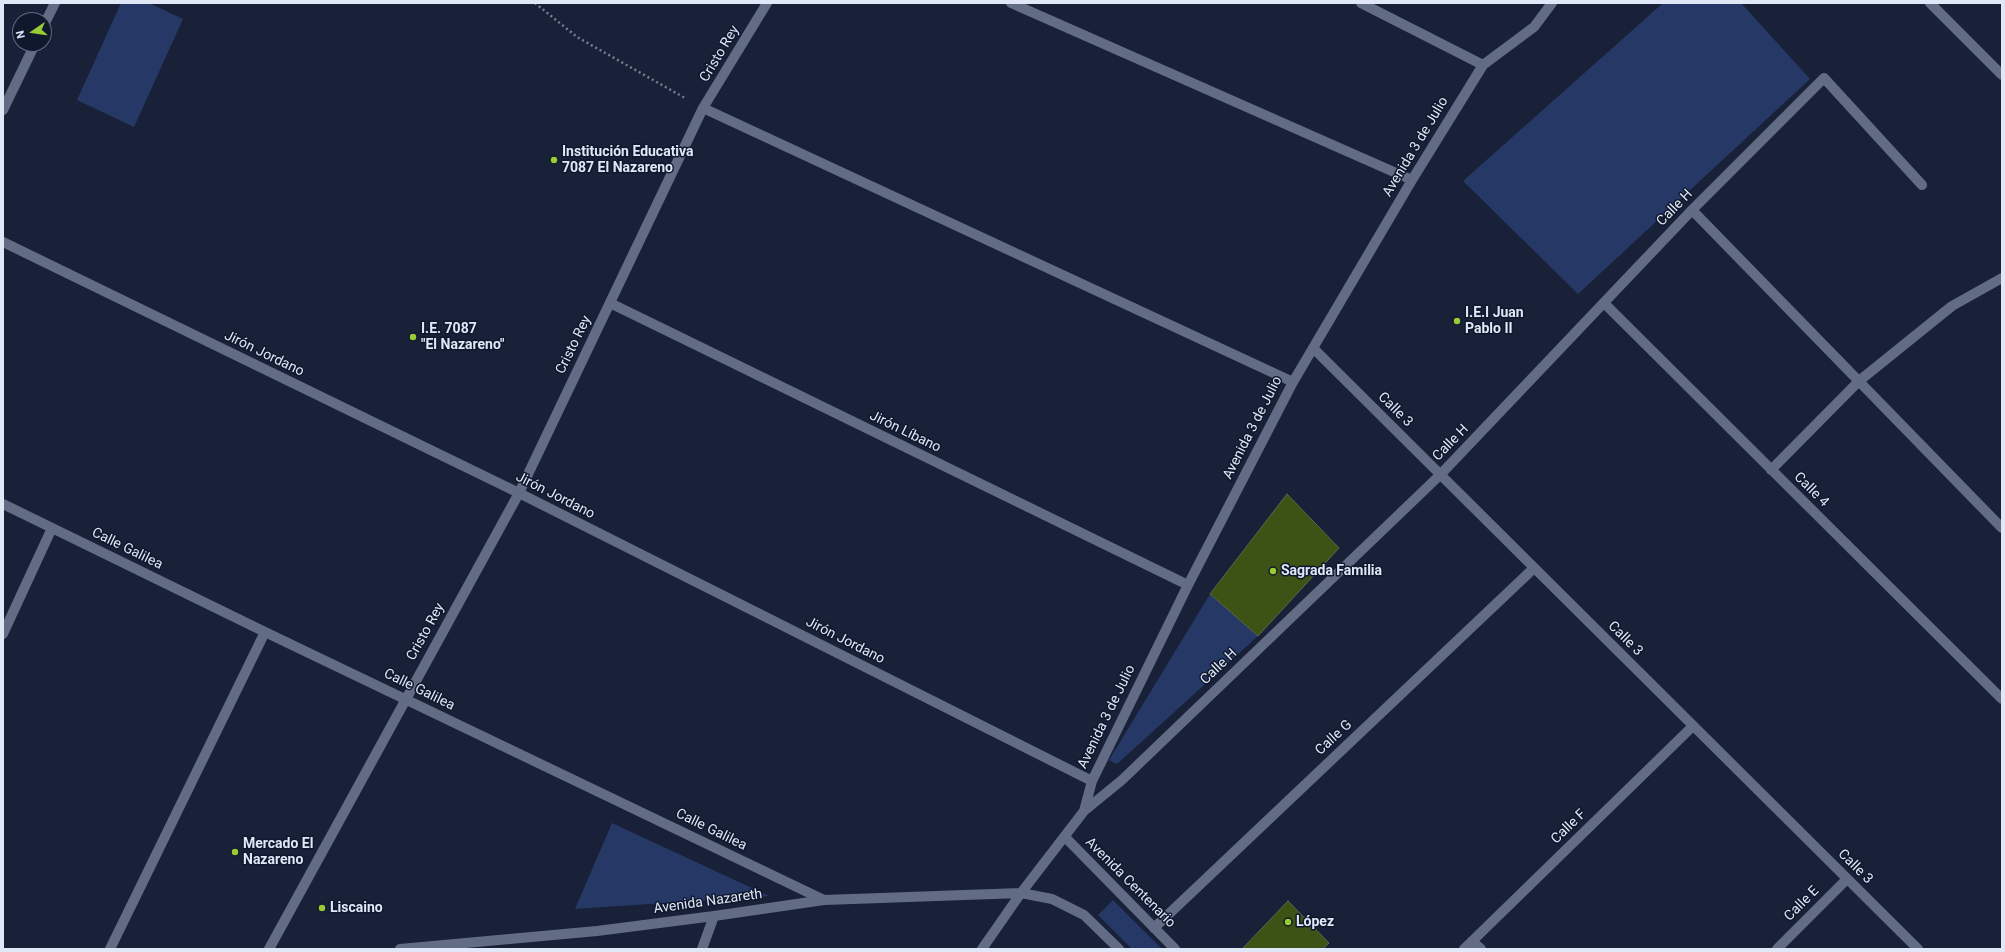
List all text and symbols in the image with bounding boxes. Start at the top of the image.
north arrow [12,12,52,52]
street label: Cristo Rey [697,23,743,85]
text: N [14,29,28,40]
street label: Avenida 3 de Julio [1380,94,1452,200]
place label: Institución Educativa 7087 El Nazareno [562,144,694,176]
marker: Institución Educativa 7087 El Nazareno [549,155,559,165]
street label: Calle H [1654,186,1696,230]
place label: I.E.I Juan Pablo II [1465,305,1524,338]
street label: Cristo Rey [553,313,595,377]
marker: I.E.I Juan Pablo II [1452,316,1462,326]
place label: I.E. 7087 "El Nazareno" [421,321,505,354]
street label: Jirón Jordano [221,327,307,381]
marker: I.E. 7087 "El Nazareno" [408,332,418,342]
street label: Avenida 3 de Julio [1220,374,1286,482]
street label: Calle 3 [1374,389,1416,431]
street label: Jirón Líbano [867,408,943,456]
street label: Calle H [1430,421,1472,465]
street label: Jirón Jordano [513,469,597,523]
street label: Calle 4 [1790,469,1832,511]
street label: Calle Galilea [89,525,165,573]
place label: Sagrada Familia [1281,563,1382,579]
marker: Sagrada Familia [1268,566,1278,576]
street label: Cristo Rey [403,600,449,664]
street label: Jirón Jordano [803,614,887,668]
street label: Calle 3 [1604,618,1646,660]
street label: Calle H [1197,646,1241,688]
street label: Avenida 3 de Julio [1075,662,1139,772]
street label: Calle Galilea [381,666,457,714]
street label: Calle G [1312,717,1356,759]
street label: Calle Galilea [673,806,749,854]
street label: Calle F [1548,806,1590,848]
street label: Avenida Centenario [1081,834,1179,932]
place label: Mercado El Nazareno [243,836,313,868]
street label: Calle 3 [1834,846,1876,888]
marker: Mercado El Nazareno [230,847,240,857]
street label: Calle E [1781,883,1823,925]
street label: Avenida Nazareth [653,886,763,918]
place label: Liscaino [330,900,383,916]
marker: Liscaino [317,903,327,913]
place label: López [1296,914,1334,930]
marker: López [1283,917,1293,927]

